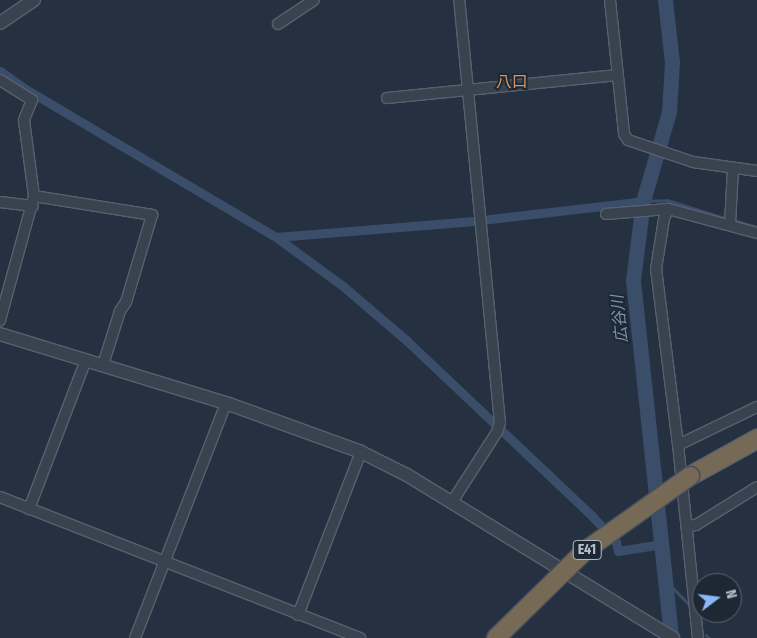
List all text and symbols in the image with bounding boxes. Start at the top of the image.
district label: 八口 [496,72,528,92]
water label: 広谷川 [608,294,632,344]
road number: E41 [572,538,602,562]
north arrow [692,573,742,623]
text: N [722,588,740,600]

